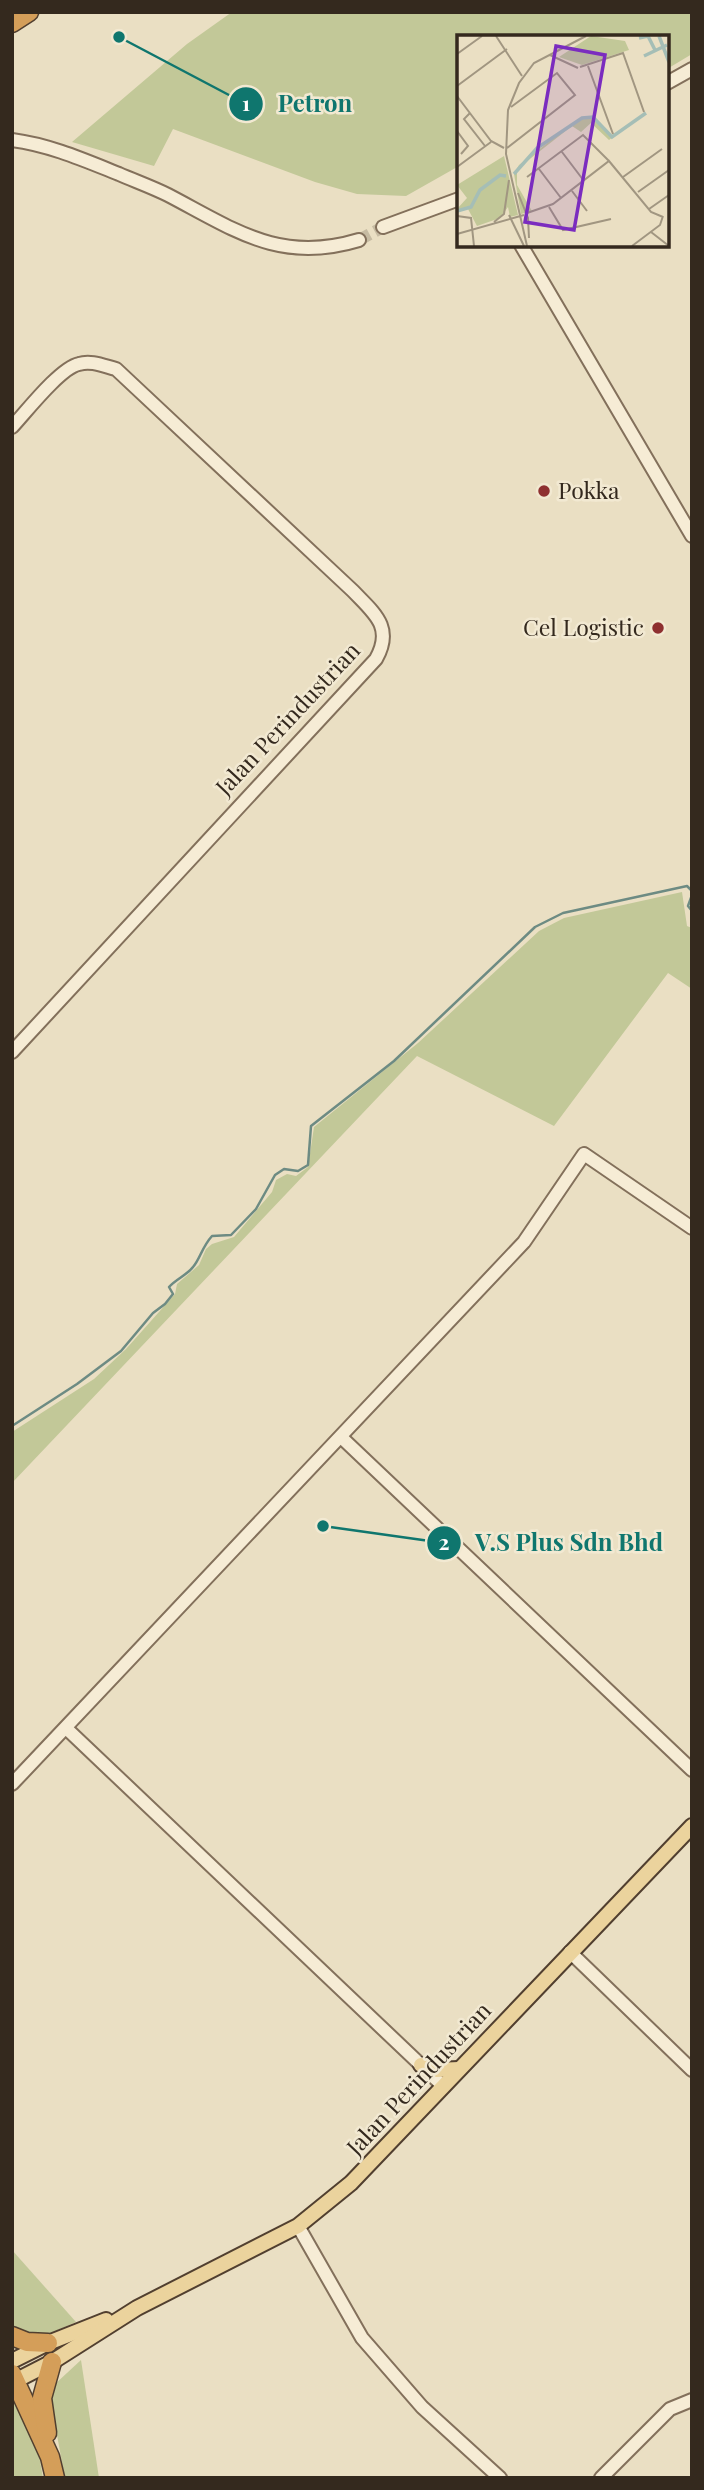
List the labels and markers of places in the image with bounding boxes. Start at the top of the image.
callout: Petron [229,81,366,126]
place label: Pokka [558,474,620,505]
marker: Pokka [536,483,552,499]
place label: Cel Logistic [523,611,644,642]
marker: Cel Logistic [650,620,666,636]
callout: V.S Plus Sdn Bhd [426,1521,677,1566]

